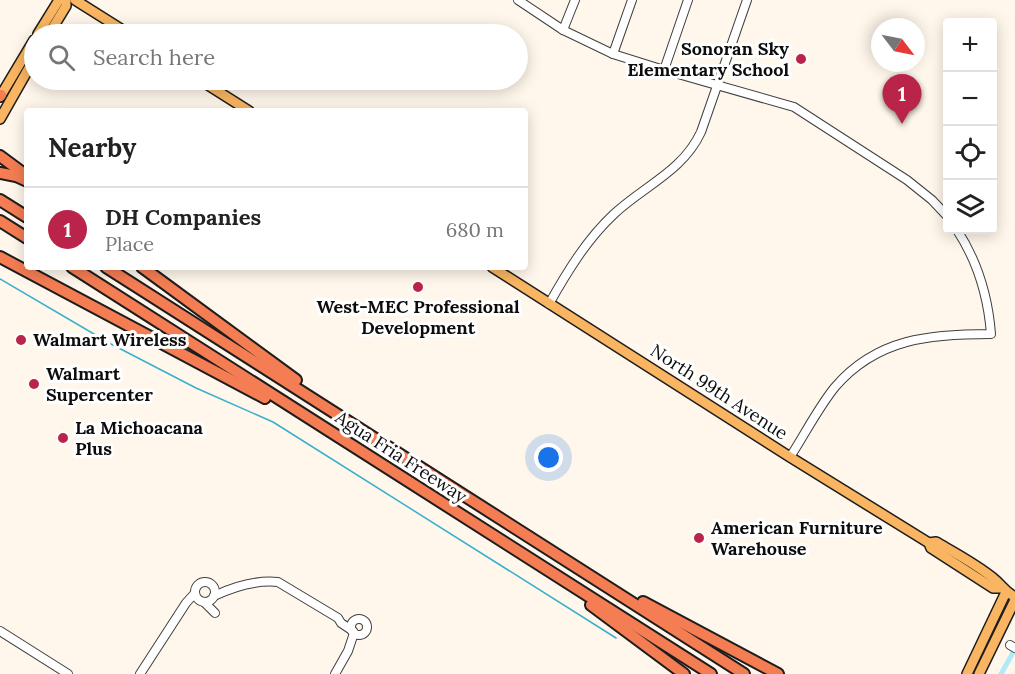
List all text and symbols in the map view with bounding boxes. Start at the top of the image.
north arrow [871,18,925,72]
map controls [943,18,997,234]
button: + [943,18,997,72]
search box [24,24,528,90]
place label: Sonoran Sky Elementary School [627,37,789,81]
icon: search [45,41,78,74]
text: Search here [93,43,215,71]
marker: Sonoran Sky Elementary School [794,52,808,66]
button: − [943,72,997,126]
pin: 1 [882,74,922,124]
button: locate [943,126,997,180]
text: Nearby [48,131,136,164]
button: layers [943,180,997,234]
text: DH Companies [105,203,261,231]
text: 1 [63,217,72,242]
text: 680 m [446,217,504,242]
text: Place [105,231,154,256]
marker: West-MEC Professional Development [411,280,425,294]
place label: West-MEC Professional Development [316,295,520,339]
place label: Walmart Wireless [33,328,187,351]
marker: Walmart Wireless [14,333,28,347]
street label: North 99th Avenue [646,339,792,445]
place label: Walmart Supercenter [46,362,153,406]
marker: Walmart Supercenter [27,377,41,391]
street label: Agua Fria Freeway [330,405,472,508]
place label: La Michoacana Plus [75,416,204,460]
marker: La Michoacana Plus [56,431,70,445]
your location [534,443,563,472]
place label: American Furniture Warehouse [711,516,883,560]
marker: American Furniture Warehouse [692,531,706,545]

